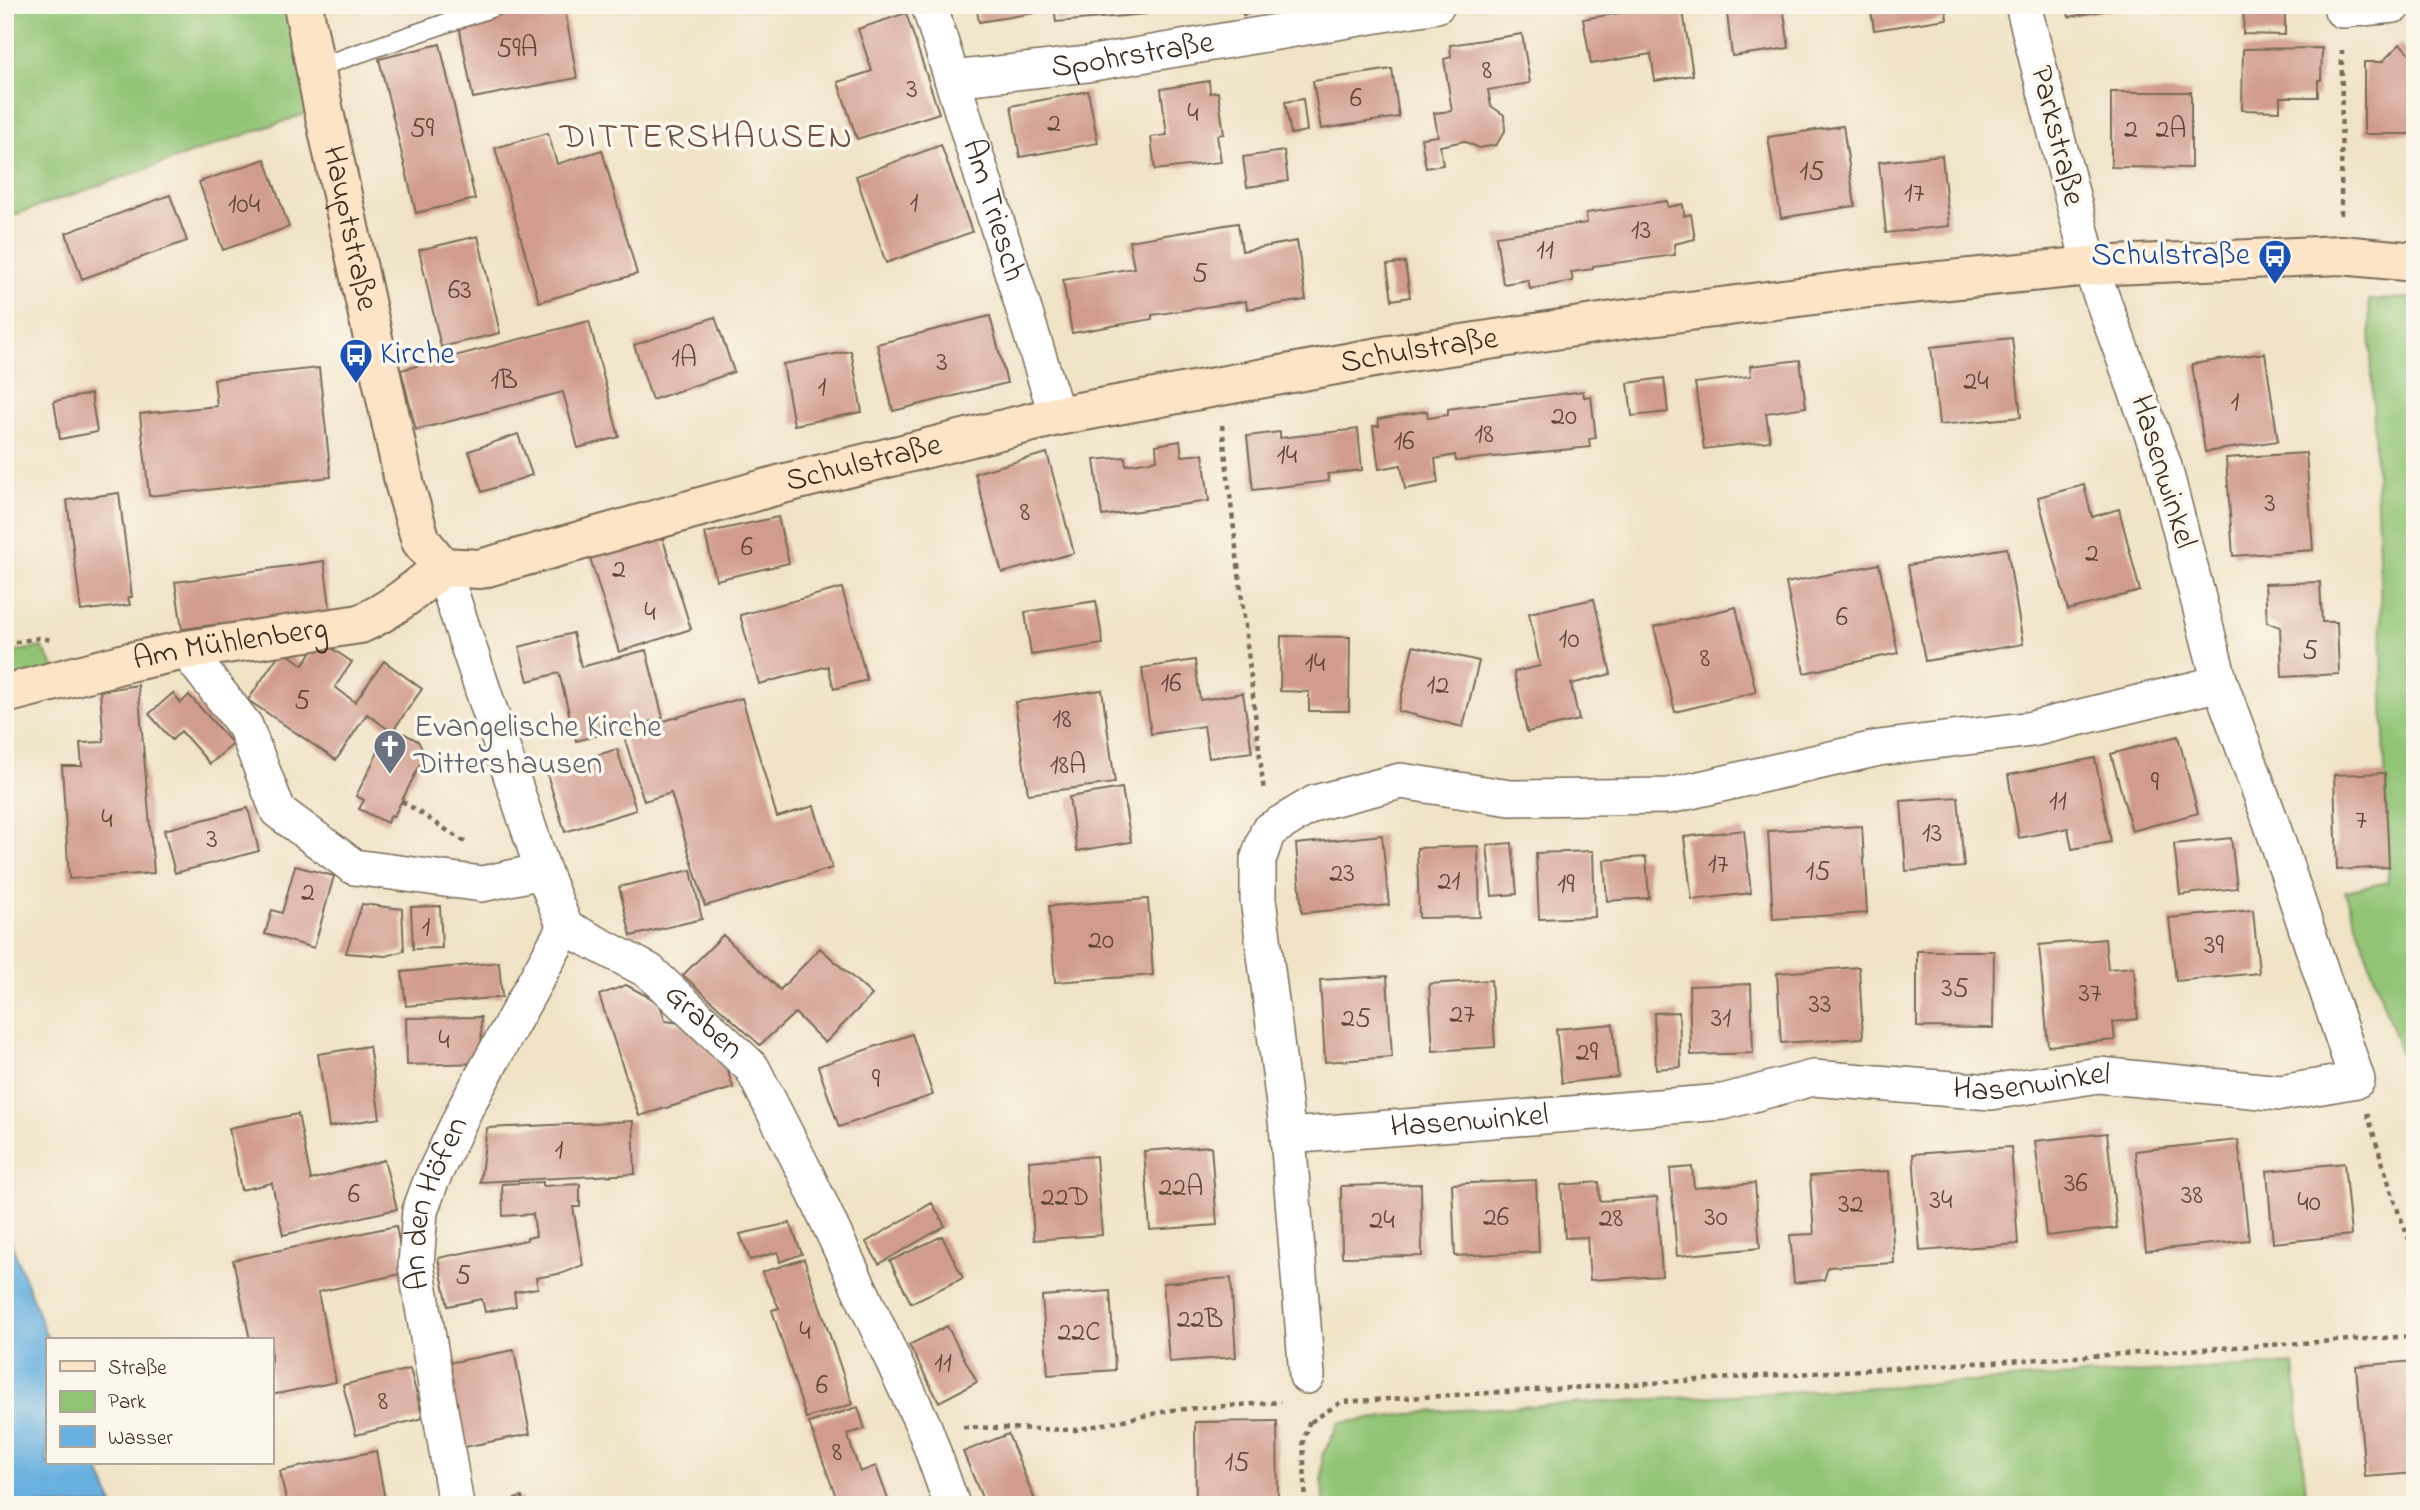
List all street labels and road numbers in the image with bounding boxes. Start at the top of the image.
street label: Spohrstraße [1049,19,1218,91]
street label: Parkstraße [2016,61,2096,212]
street label: Am Triesch [949,133,1037,287]
street label: Hauptstraße [309,141,390,316]
street label: Schulstraße [1337,315,1502,387]
street label: Hasenwinkel [2116,389,2208,555]
street label: Schulstraße [781,422,947,506]
street label: Am Mühlenberg [129,606,331,684]
street label: Graben [653,973,754,1072]
street label: Hasenwinkel [1951,1051,2112,1116]
street label: Hasenwinkel [1389,1092,1550,1151]
street label: An den Höfen [392,1109,482,1294]

